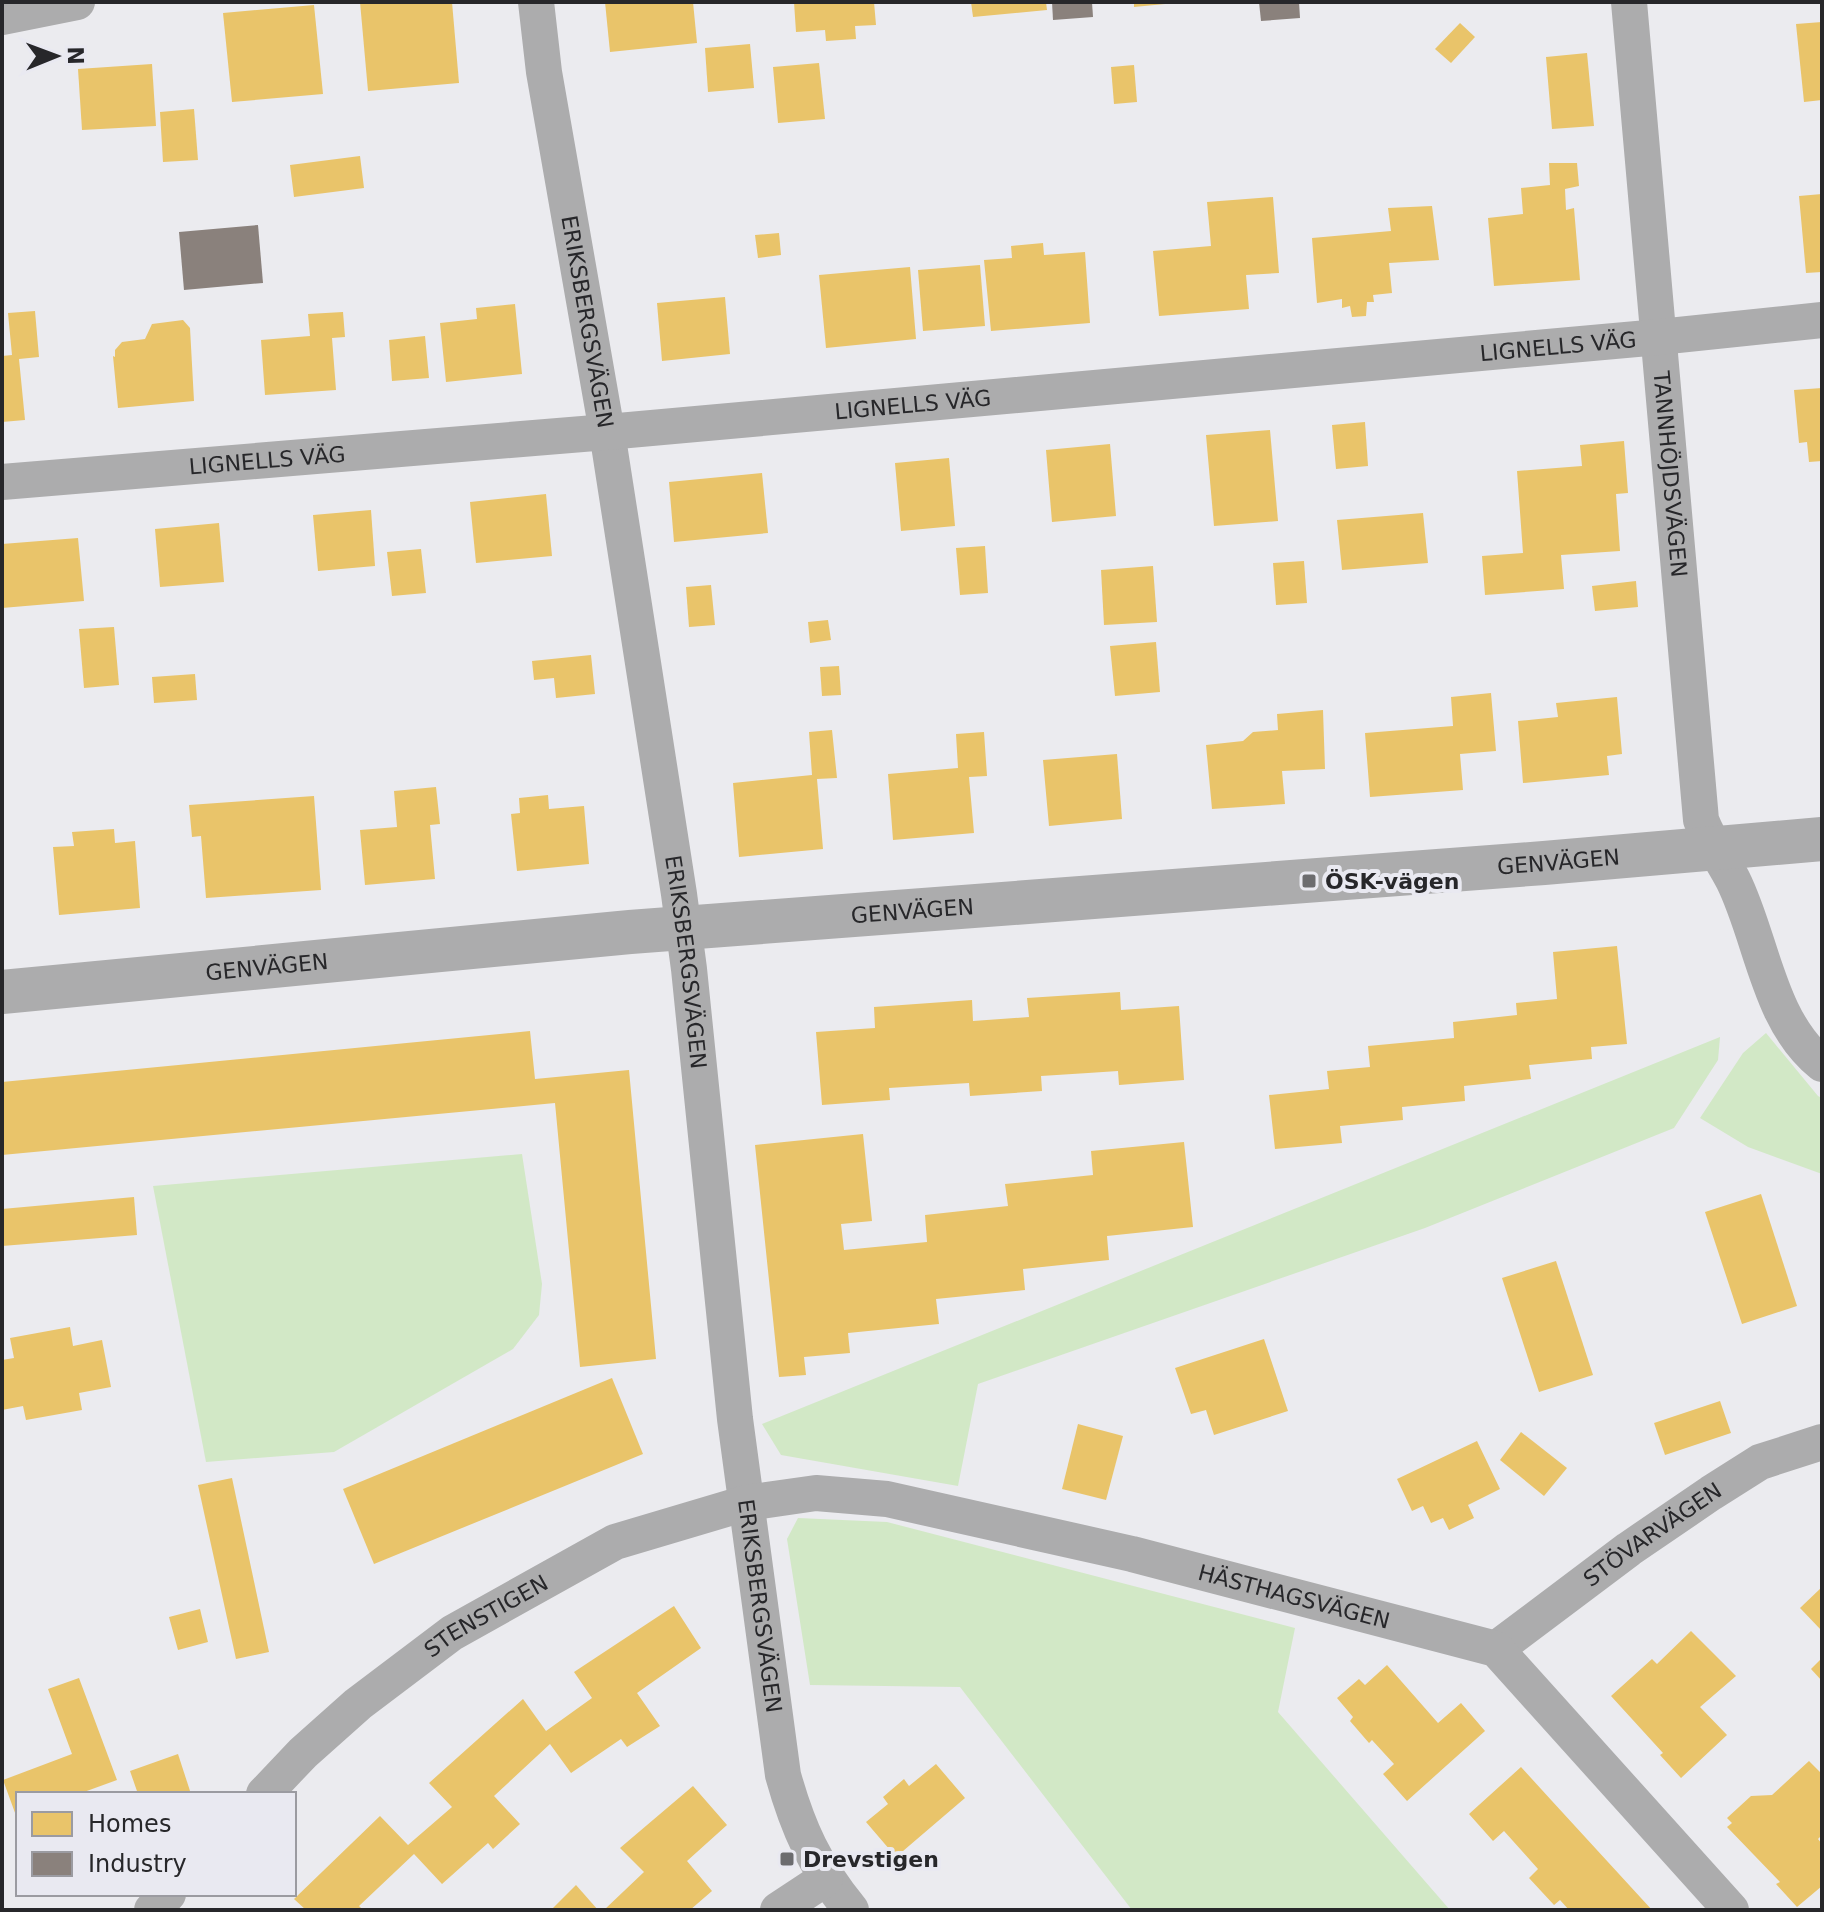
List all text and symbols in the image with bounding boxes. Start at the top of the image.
north arrow [16,16,96,96]
text: N [63,46,88,65]
street label: ERIKSBERGSVÄGEN [557,214,619,430]
street label: LIGNELLS VÄG [1479,327,1637,366]
street label: TANNHÖJDSVÄGEN [1649,369,1692,578]
street label: LIGNELLS VÄG [833,385,992,424]
street label: LIGNELLS VÄG [188,441,346,479]
street label: GENVÄGEN [1496,844,1621,879]
street label: ERIKSBERGSVÄGEN [661,853,712,1070]
place label: ÖSK-vägen [1325,869,1459,894]
marker: ÖSK-vägen [1300,872,1318,890]
street label: GENVÄGEN [850,894,975,928]
street label: GENVÄGEN [204,948,329,985]
street label: STÖVARVÄGEN [1578,1477,1726,1591]
street label: ERIKSBERGSVÄGEN [733,1497,787,1714]
street label: HÄSTHAGSVÄGEN [1196,1559,1393,1633]
street label: STENSTIGEN [419,1570,552,1662]
legend [16,1792,296,1896]
text: Homes [88,1810,171,1838]
place label: Drevstigen [803,1847,939,1872]
text: Industry [88,1850,187,1878]
marker: Drevstigen [778,1850,796,1868]

